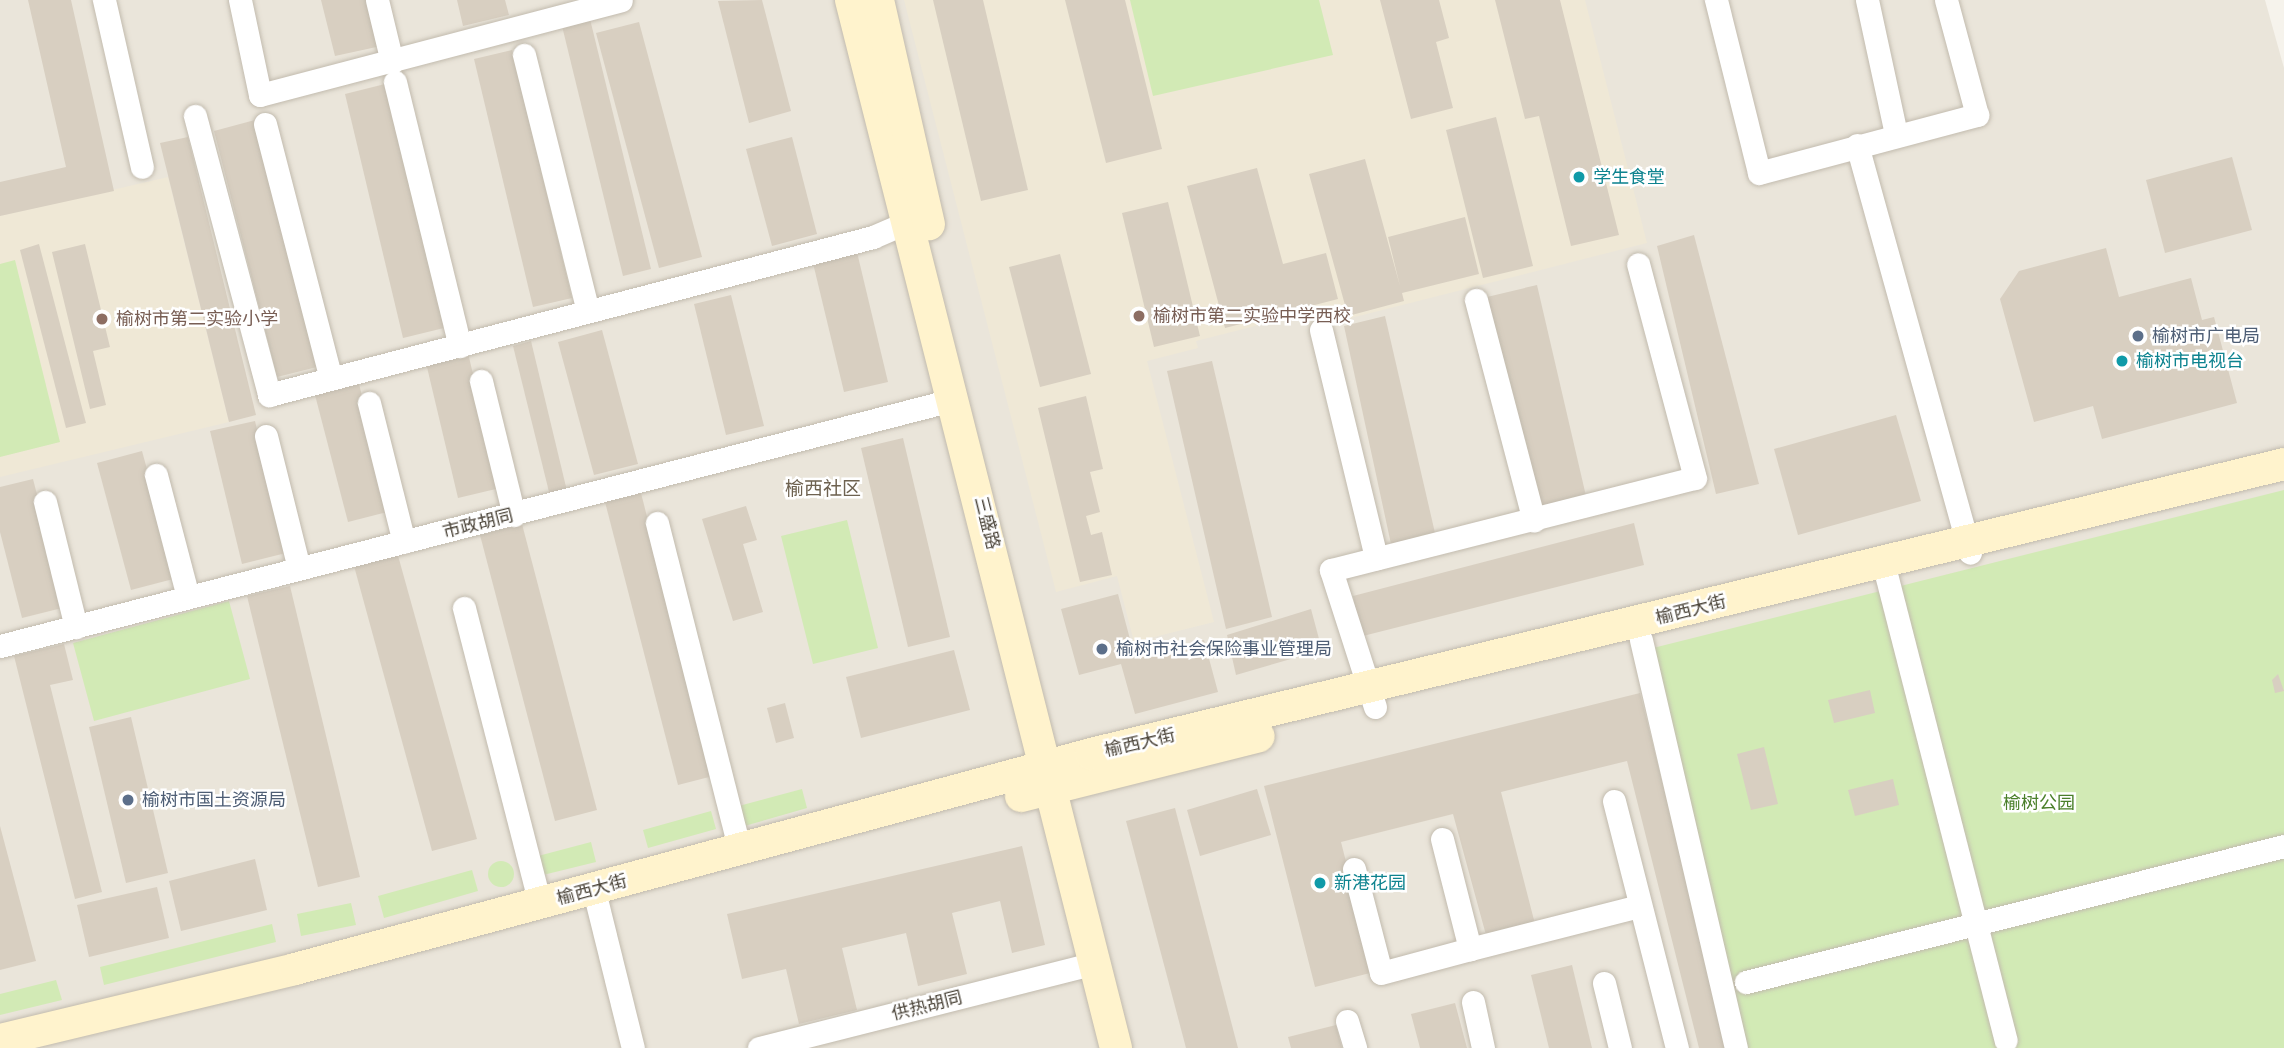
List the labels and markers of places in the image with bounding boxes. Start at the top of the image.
place label: 学生食堂 [1593,166,1665,188]
marker: 学生食堂 [1571,169,1587,185]
place label: 榆树市第二实验中学西校 [1153,305,1351,327]
place label: 榆树市第二实验小学 [116,308,278,330]
marker: 榆树市第二实验中学西校 [1131,308,1147,324]
marker: 榆树市第二实验小学 [94,311,110,327]
place label: 榆树市广电局 [2152,325,2260,347]
marker: 榆树市广电局 [2130,328,2146,344]
place label: 榆树市电视台 [2136,350,2244,372]
marker: 榆树市电视台 [2114,353,2130,369]
place label: 榆树市社会保险事业管理局 [1116,638,1332,660]
marker: 榆树市社会保险事业管理局 [1094,641,1110,657]
place label: 榆树市国土资源局 [142,789,286,811]
marker: 榆树市国土资源局 [120,792,136,808]
place label: 新港花园 [1334,872,1406,894]
marker: 新港花园 [1312,875,1328,891]

